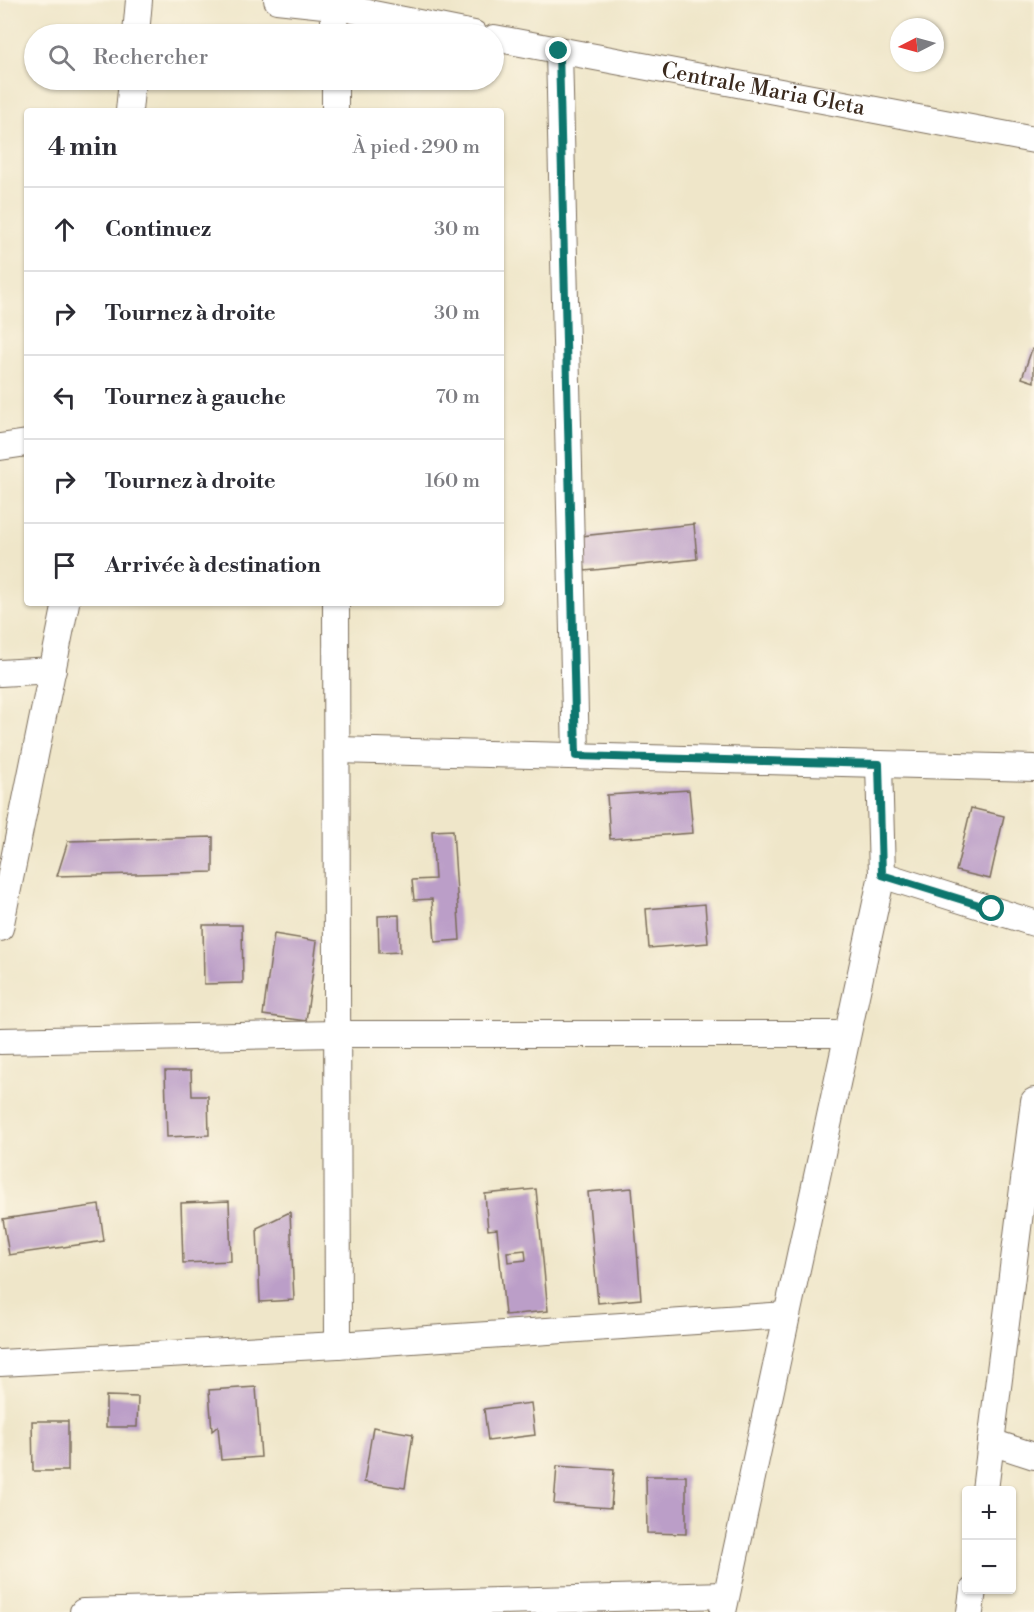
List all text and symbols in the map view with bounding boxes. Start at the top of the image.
north arrow [890,18,944,72]
search box [24,24,504,90]
route end [545,37,571,63]
icon: search [45,41,78,74]
text: Rechercher [93,44,208,71]
street label: Centrale Maria Gleta [659,56,868,121]
text: 4 min [48,131,118,163]
text: À pied · 290 m [353,135,480,160]
icon: ahead [48,213,81,246]
text: Continuez [105,216,211,243]
text: 30 m [434,217,480,242]
icon: right [48,297,81,330]
text: Tournez à droite [105,300,276,327]
text: 30 m [434,301,480,326]
icon: left [48,381,81,414]
text: Tournez à gauche [105,384,286,411]
text: 70 m [436,385,480,410]
icon: right [48,465,81,498]
text: Tournez à droite [105,468,276,495]
text: 160 m [425,469,480,494]
icon: arrive [48,549,81,582]
text: Arrivée à destination [105,552,321,579]
route start [978,895,1004,921]
map controls [962,1486,1016,1594]
button: + [962,1486,1016,1540]
button: − [962,1540,1016,1594]

